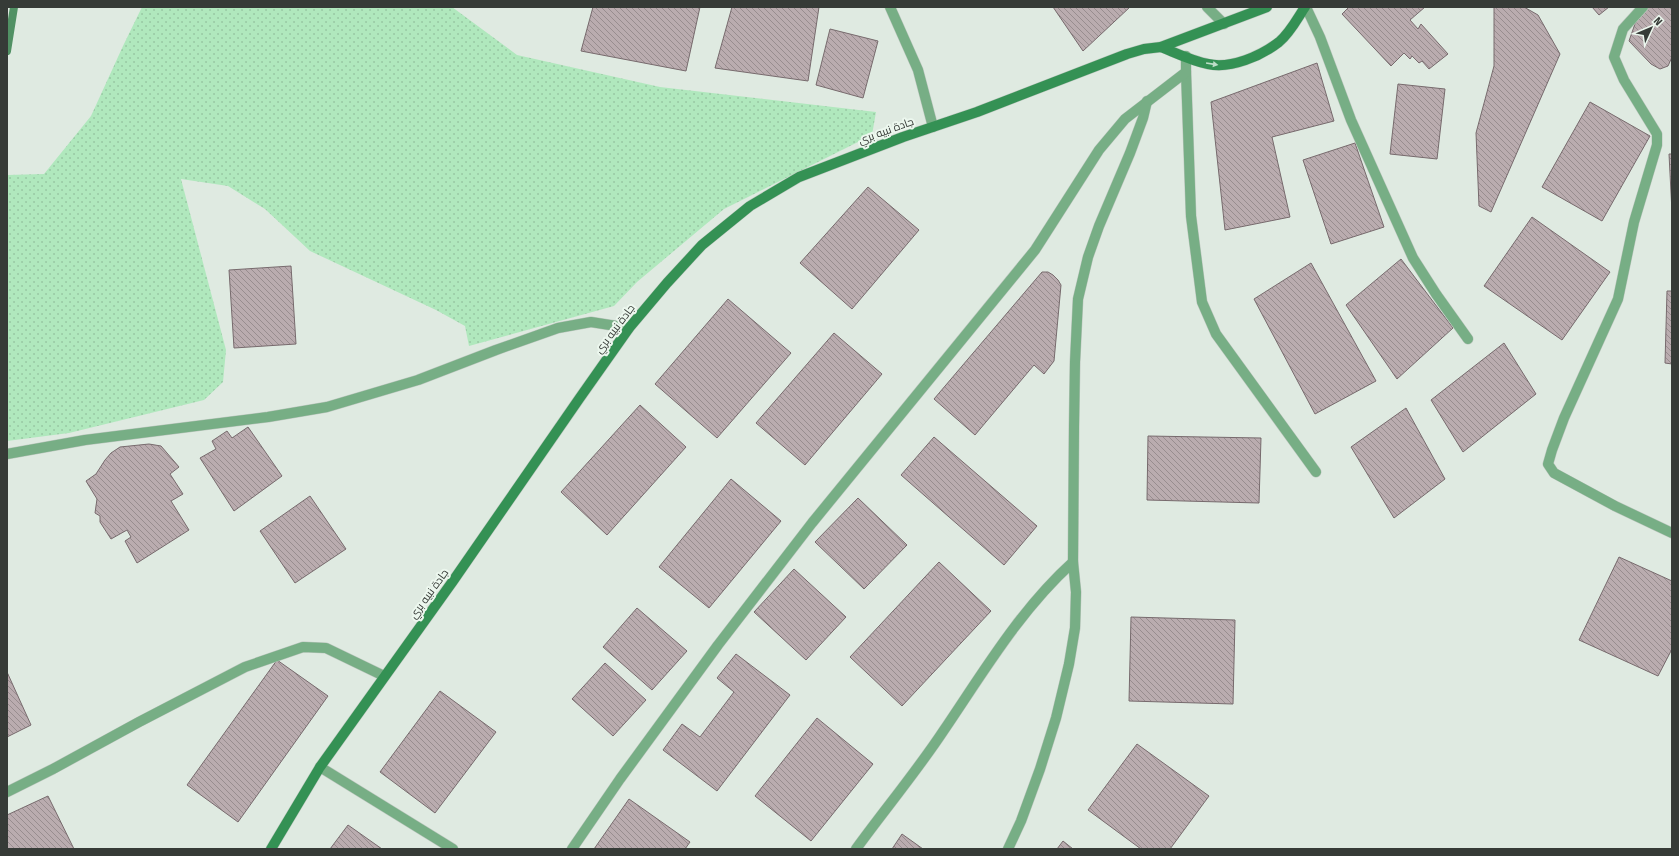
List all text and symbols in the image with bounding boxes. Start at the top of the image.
north arrow [1631,8,1671,48]
text: N [1651,15,1665,28]
one-way arrow [1205,61,1218,67]
street label: جادة نبيه بري [856,115,916,149]
street label: جادة نبيه بري [592,302,639,357]
street label: جادة نبيه بري [407,567,453,623]

